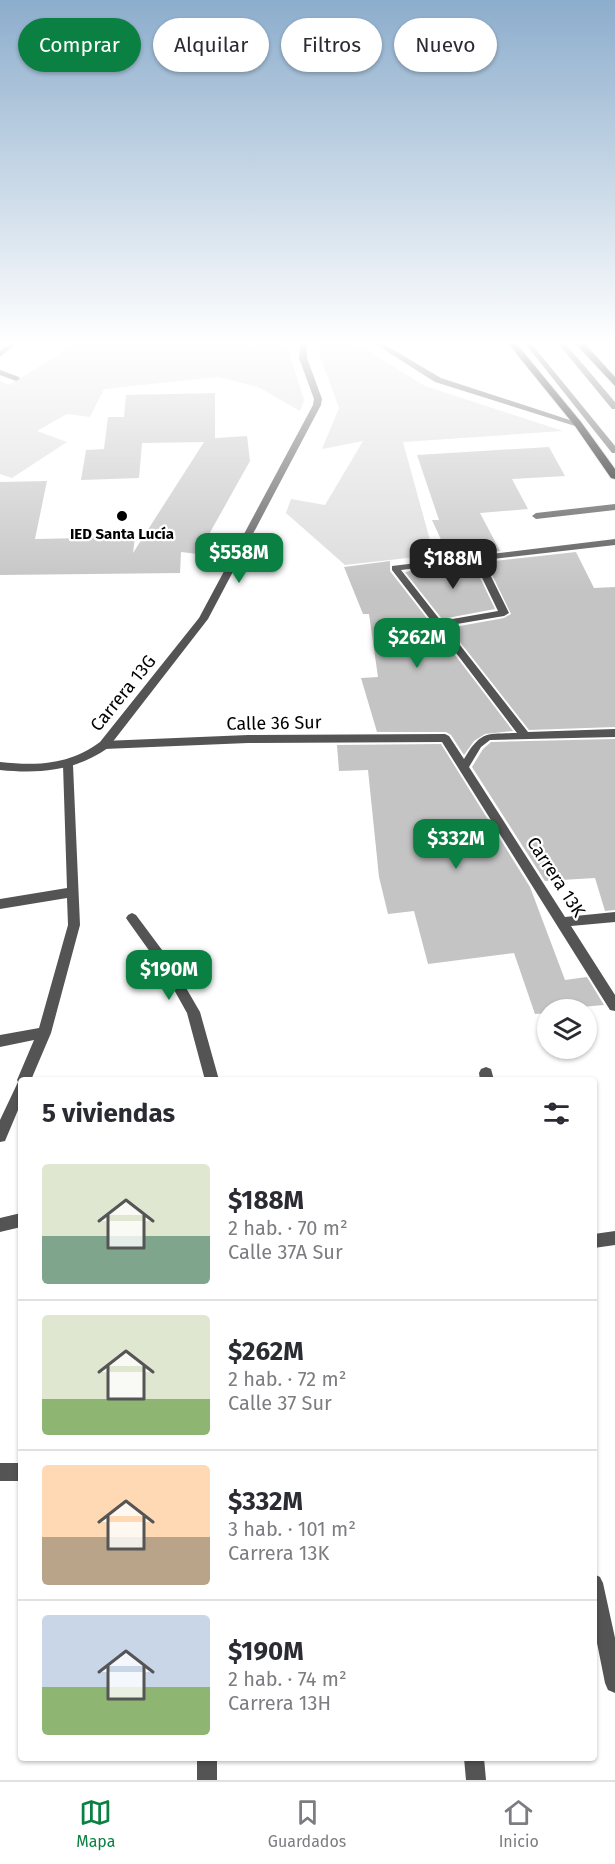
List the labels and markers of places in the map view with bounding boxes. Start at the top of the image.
marker: IED Santa Lucía [115,509,129,523]
place label: IED Santa Lucía [70,525,174,543]
pin: $558M [197,533,281,584]
pin: $188M [411,539,495,590]
pin: $262M [375,618,459,669]
pin: $332M [414,819,498,870]
pin: $190M [127,950,211,1001]

